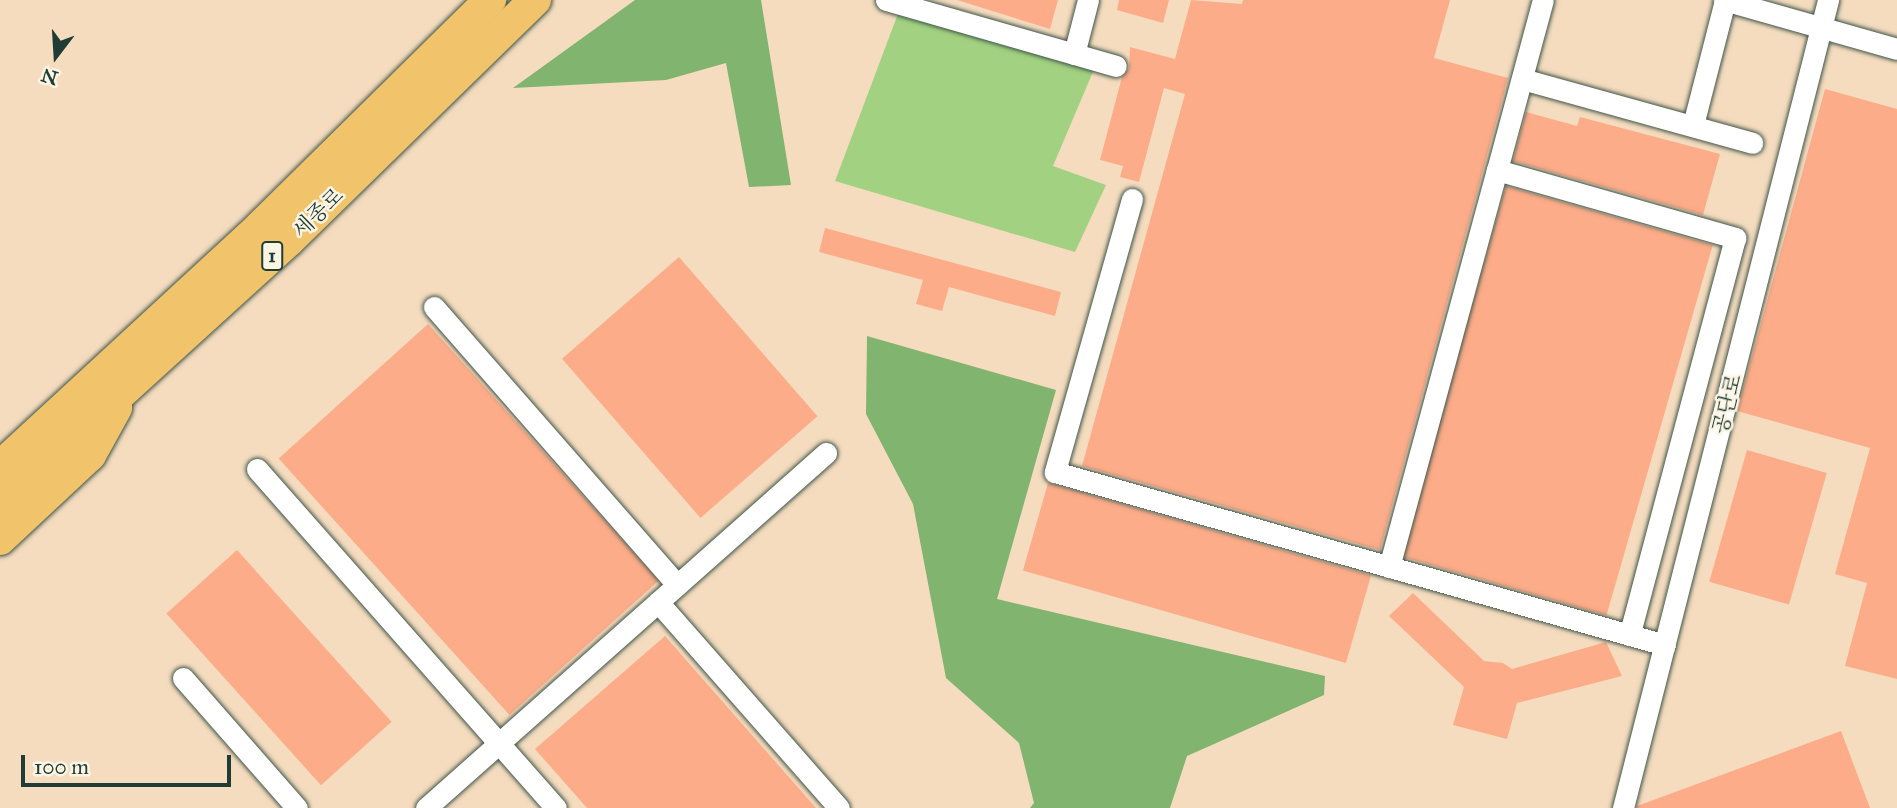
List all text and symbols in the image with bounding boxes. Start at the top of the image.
north arrow [21,21,91,91]
text: N [39,63,61,90]
street label: 세종로 [287,183,349,243]
road number: 1 [260,240,284,272]
street label: 공단로 [1707,371,1747,437]
scale bar [24,742,234,786]
text: 100 m [34,754,89,780]

